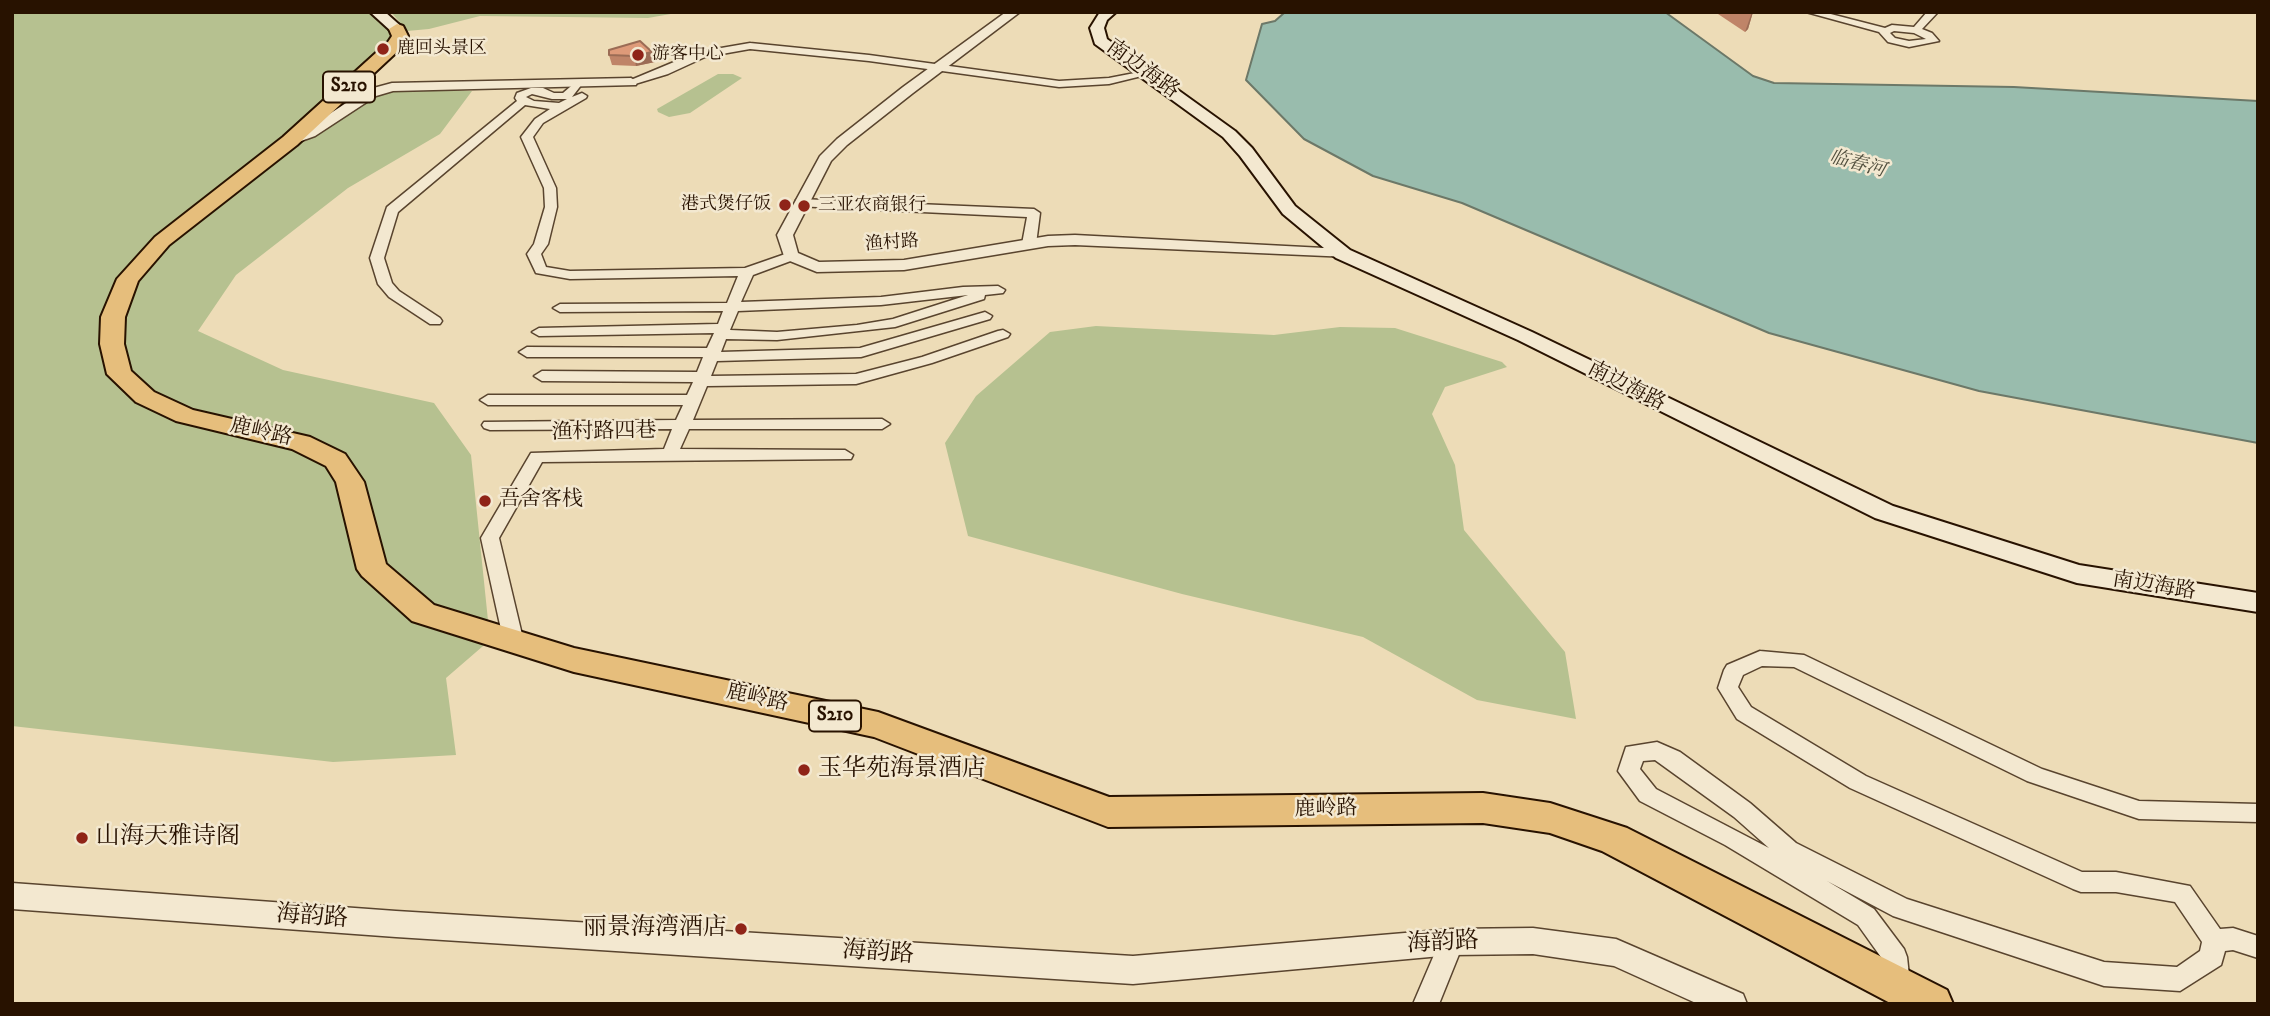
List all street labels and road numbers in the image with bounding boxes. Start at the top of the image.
street label: 南边海路 [1101,35,1183,105]
road number: S210 [323,72,375,102]
street label: 渔村路 [864,231,920,257]
street label: 南边海路 [1583,357,1669,417]
street label: 鹿岭路 [227,414,295,452]
street label: 渔村路四巷 [551,419,657,447]
street label: 南边海路 [2111,568,2197,606]
street label: 鹿岭路 [724,680,790,718]
road number: S210 [809,701,861,732]
street label: 鹿岭路 [1294,797,1358,823]
street label: 海韵路 [275,901,349,935]
street label: 海韵路 [1406,928,1480,960]
street label: 海韵路 [841,937,915,971]

